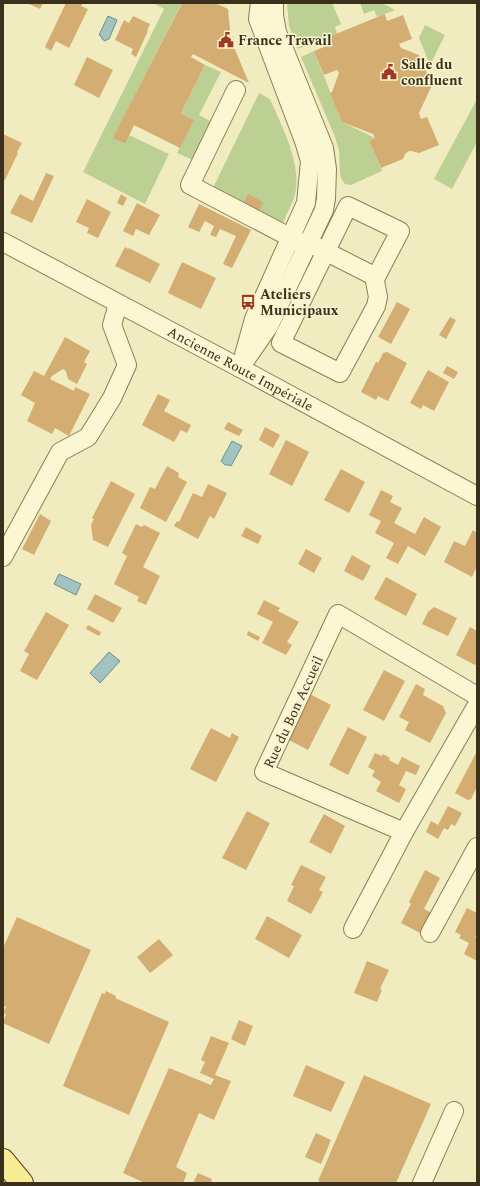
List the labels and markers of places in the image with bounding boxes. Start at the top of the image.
place label: France Travail [238,30,332,51]
public building icon: France Travail [217,31,235,49]
place label: Salle du confluent [401,54,464,91]
public building icon: Salle du confluent [380,63,398,81]
place label: Ateliers Municipaux [260,284,339,321]
bus stop icon: Ateliers Municipaux [239,293,257,311]

